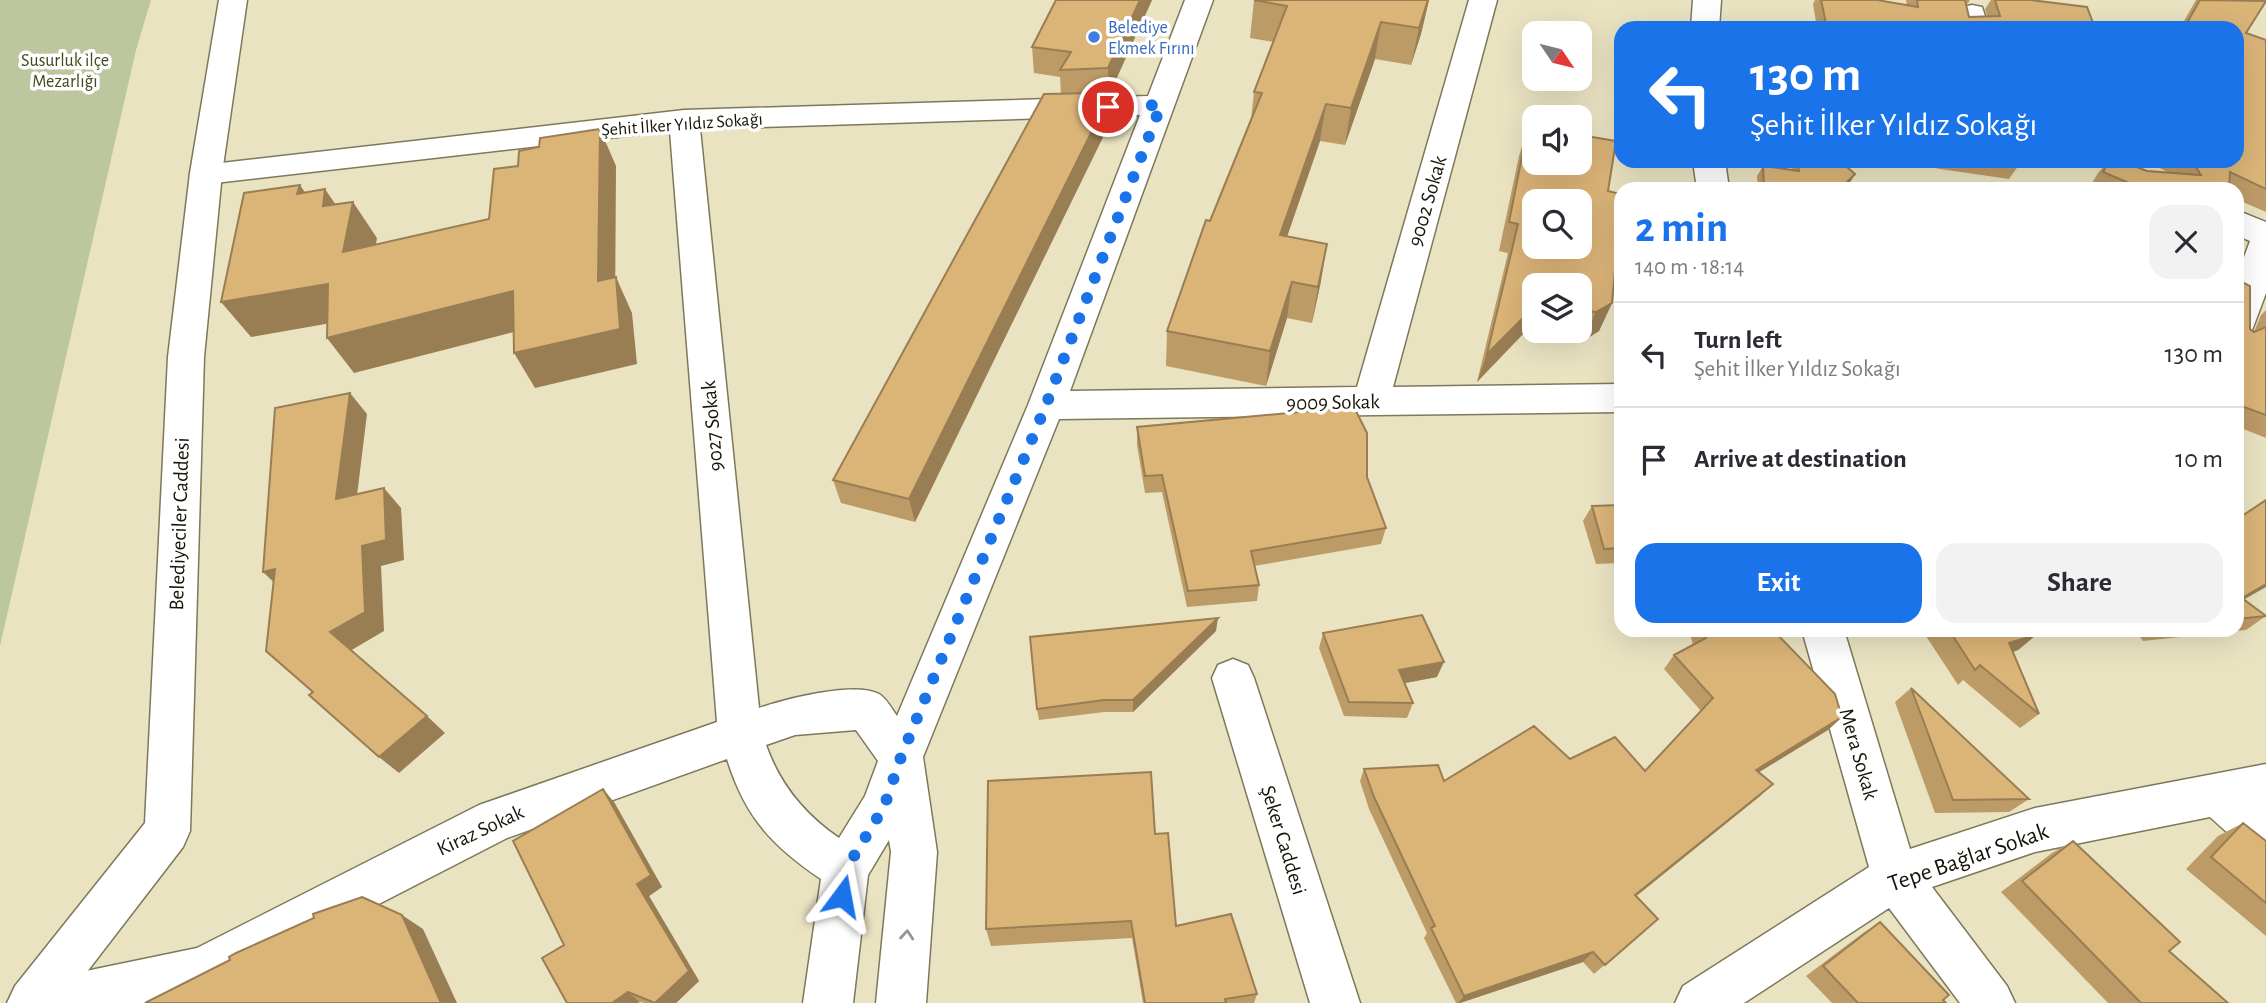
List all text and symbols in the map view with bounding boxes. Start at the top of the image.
place label: Belediye Ekmek Fırını [1108,19,1195,58]
north arrow [1522,21,1592,91]
map controls [1522,21,1592,343]
marker: Belediye Ekmek Fırını [1086,29,1102,45]
icon: left [1635,49,1726,140]
text: 130 m [1750,51,1861,100]
park label: Susurluk ilçe Mezarlığı [21,52,109,91]
pin [1078,77,1138,137]
icon: arrive [1089,88,1127,126]
button: sound [1522,105,1592,175]
street label: Şehit İlker Yıldız Sokağı [601,108,763,140]
text: Şehit İlker Yıldız Sokağı [1750,109,2037,141]
street label: 9002 Sokak [1405,153,1451,249]
button: search [1522,189,1592,259]
button: close [2149,205,2223,279]
text: 2 min [1635,207,1728,249]
text: 140 m · 18:14 [1635,256,1744,279]
button: layers [1522,273,1592,343]
text: Turn left [1694,327,1782,353]
icon: left [1635,336,1673,374]
text: 130 m [2165,341,2223,367]
text: Şehit İlker Yıldız Sokağı [1694,358,1900,381]
street label: 9027 Sokak [698,379,727,472]
street label: 9009 Sokak [1286,391,1380,414]
street label: Belediyeciler Caddesi [166,437,193,611]
icon: arrive [1635,441,1673,479]
text: Arrive at destination [1694,446,1907,472]
text: 10 m [2175,446,2223,472]
button: Exit [1635,543,1922,623]
button: Share [1936,543,2223,623]
street label: Mera Sokak [1835,706,1882,803]
street label: Şeker Caddesi [1257,783,1310,897]
street label: Kiraz Sokak [434,801,527,860]
street label: Tepe Bağlar Sokak [1885,819,2052,897]
position arrow [805,859,879,933]
one-way arrow [899,929,914,940]

